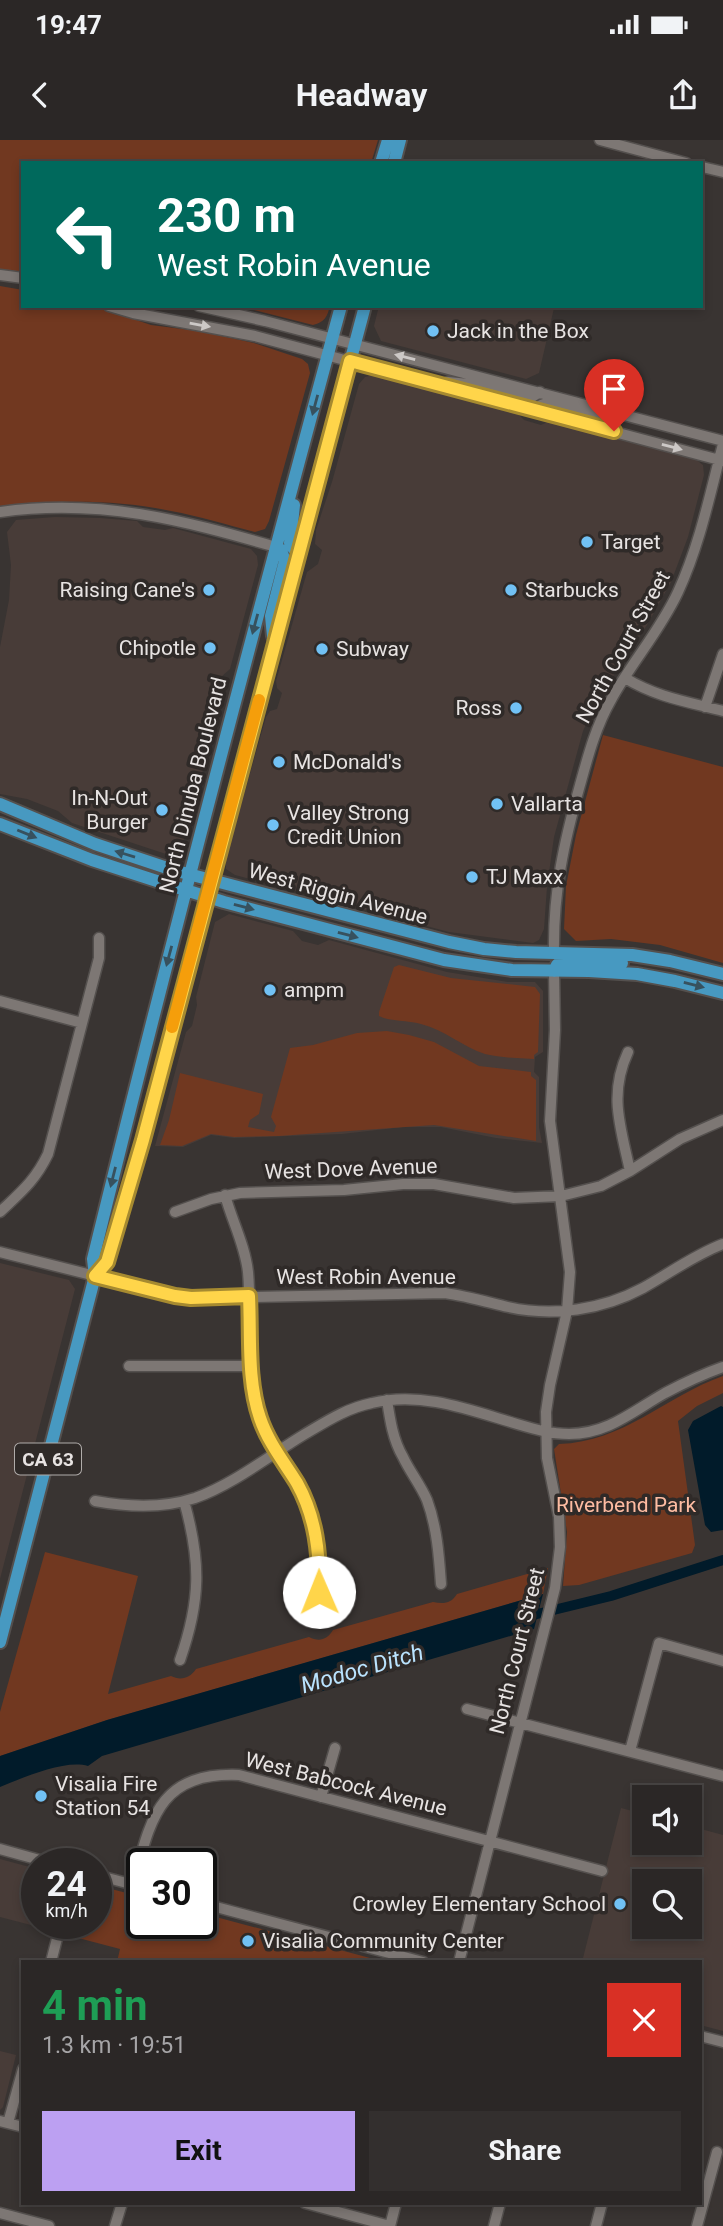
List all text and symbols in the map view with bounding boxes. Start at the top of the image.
text: 19:47 [35,10,102,40]
icon: back [21,76,59,114]
text: Headway [296,76,427,114]
icon: share [664,76,702,114]
text: 230 m [157,187,296,244]
icon: left [42,189,133,280]
text: West Robin Avenue [157,246,431,284]
one-way arrow [189,319,211,330]
place label: Jack in the Box [447,319,589,343]
marker: Jack in the Box [425,323,441,339]
one-way arrow [394,351,416,362]
pin [584,359,644,431]
icon: arrive [595,370,633,408]
one-way arrow [309,395,319,416]
one-way arrow [661,442,683,453]
place label: Target [601,530,661,554]
marker: Target [579,534,595,550]
street label: North Court Street [571,566,675,727]
place label: Raising Cane's [60,578,195,602]
place label: Starbucks [525,578,619,602]
marker: Raising Cane's [201,582,217,598]
marker: Starbucks [503,582,519,598]
one-way arrow [249,614,260,636]
place label: Chipotle [119,636,196,660]
place label: Subway [336,637,409,661]
marker: Chipotle [202,640,218,656]
marker: Subway [314,641,330,657]
street label: North Dinuba Boulevard [155,675,231,895]
place label: Ross [455,696,502,720]
marker: Ross [508,700,524,716]
place label: McDonald's [293,750,402,774]
marker: McDonald's [271,754,287,770]
place label: In-N-Out Burger [71,786,148,834]
place label: Vallarta [511,792,583,816]
marker: Vallarta [489,796,505,812]
place label: Valley Strong Credit Union [287,801,409,849]
marker: In-N-Out Burger [154,802,170,818]
marker: Valley Strong Credit Union [265,817,281,833]
one-way arrow [16,829,37,840]
one-way arrow [114,849,135,859]
street label: West Riggin Avenue [246,859,430,929]
place label: TJ Maxx [486,865,563,889]
marker: TJ Maxx [464,869,480,885]
one-way arrow [233,902,255,913]
one-way arrow [337,930,358,940]
one-way arrow [163,946,174,968]
place label: ampm [284,978,344,1002]
one-way arrow [683,980,705,991]
marker: ampm [262,982,278,998]
street label: West Dove Avenue [264,1154,438,1184]
one-way arrow [107,1166,118,1188]
street label: West Robin Avenue [276,1265,456,1289]
road number: CA 63 [15,1443,81,1474]
park label: Riverbend Park [556,1493,696,1517]
position arrow [282,1555,356,1629]
street label: North Court Street [485,1565,549,1737]
water label: Modoc Ditch [298,1639,426,1699]
street label: West Babcock Avenue [243,1747,449,1821]
place label: Visalia Fire Station 54 [55,1772,157,1820]
map controls [632,1785,702,1939]
button: sound [632,1785,702,1855]
marker: Visalia Fire Station 54 [33,1788,49,1804]
speed limit sign: 30 [126,1848,217,1939]
text: 24 [46,1864,87,1905]
button: search [632,1869,702,1939]
place label: Crowley Elementary School [352,1892,606,1916]
marker: Crowley Elementary School [612,1896,628,1912]
text: km/h [45,1900,88,1921]
place label: Visalia Community Center [262,1929,504,1953]
marker: Visalia Community Center [240,1933,256,1949]
text: 4 min [42,1981,148,2030]
button: close [607,1983,681,2057]
text: 1.3 km · 19:51 [42,2032,186,2059]
button: Exit [42,2111,355,2191]
button: Share [369,2111,681,2191]

